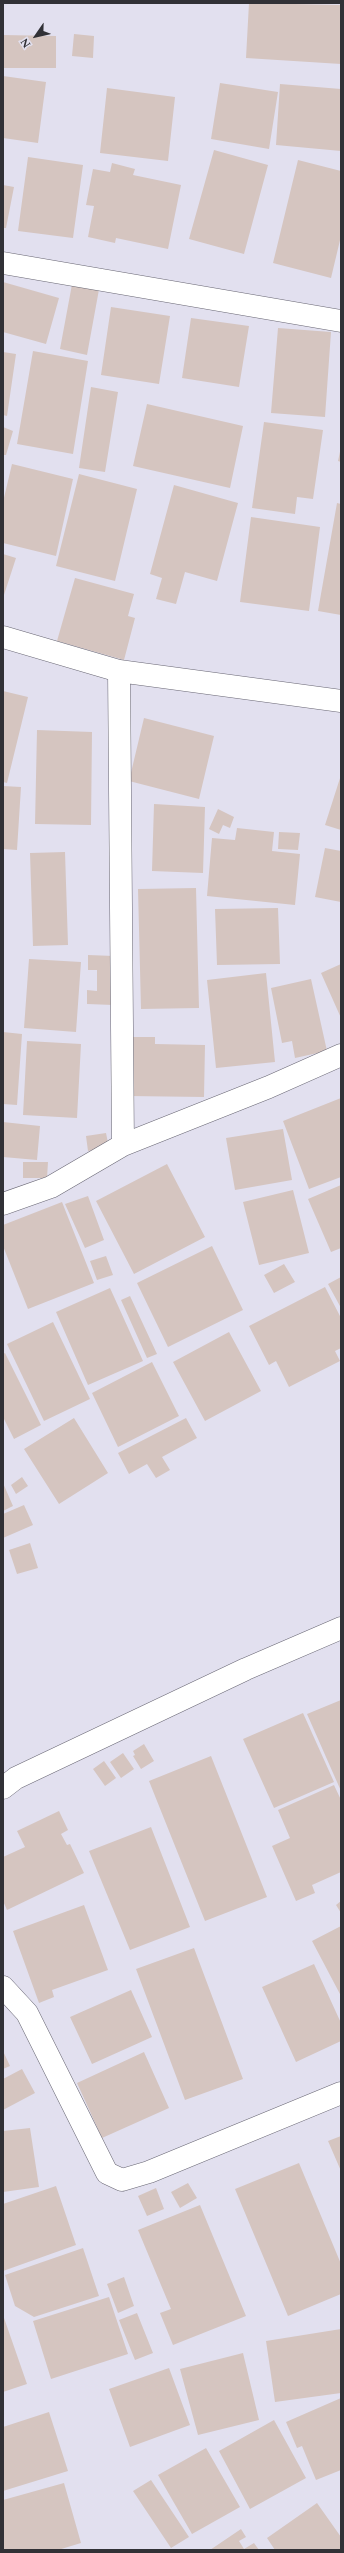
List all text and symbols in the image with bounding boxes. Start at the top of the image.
north arrow [16,16,56,56]
text: N [16,35,35,51]

